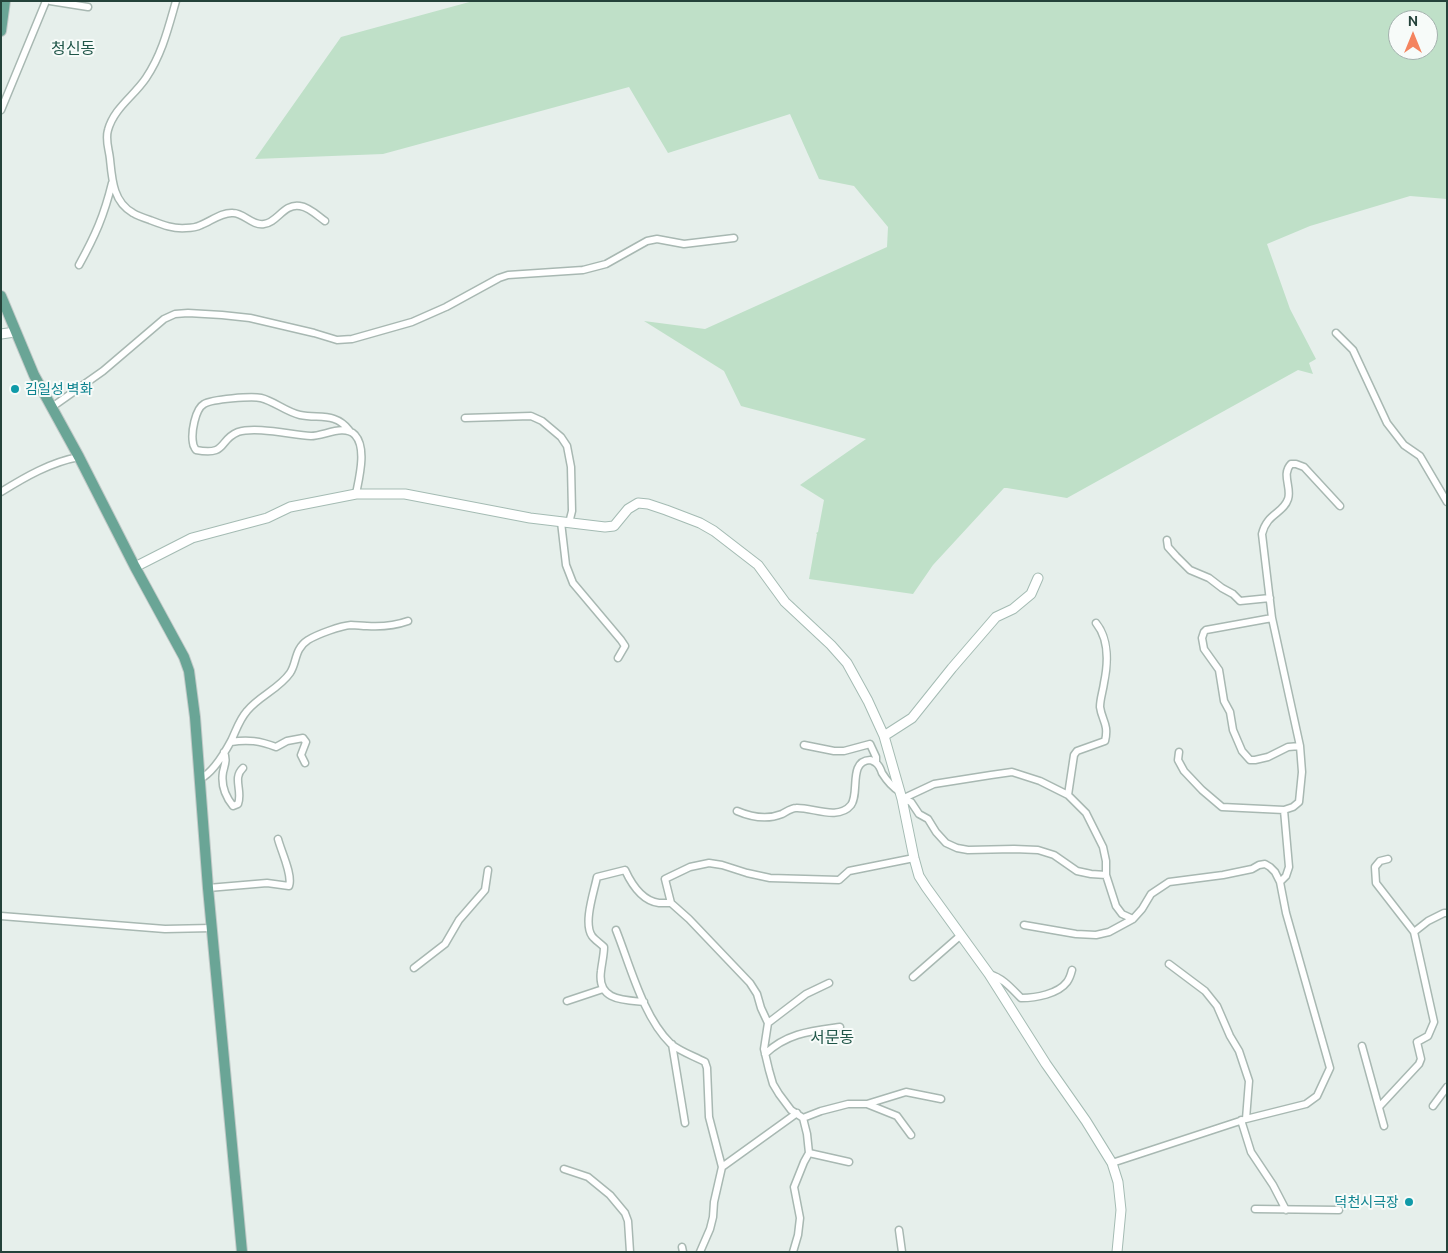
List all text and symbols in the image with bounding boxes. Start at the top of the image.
north arrow [1388,10,1438,60]
text: N [1408,13,1418,29]
district label: 청신동 [51,39,95,59]
place label: 김일성 벽화 [25,381,93,397]
marker: 김일성 벽화 [9,383,21,395]
district label: 서문동 [810,1028,854,1048]
place label: 덕천시극장 [1335,1194,1399,1210]
marker: 덕천시극장 [1403,1196,1415,1208]

